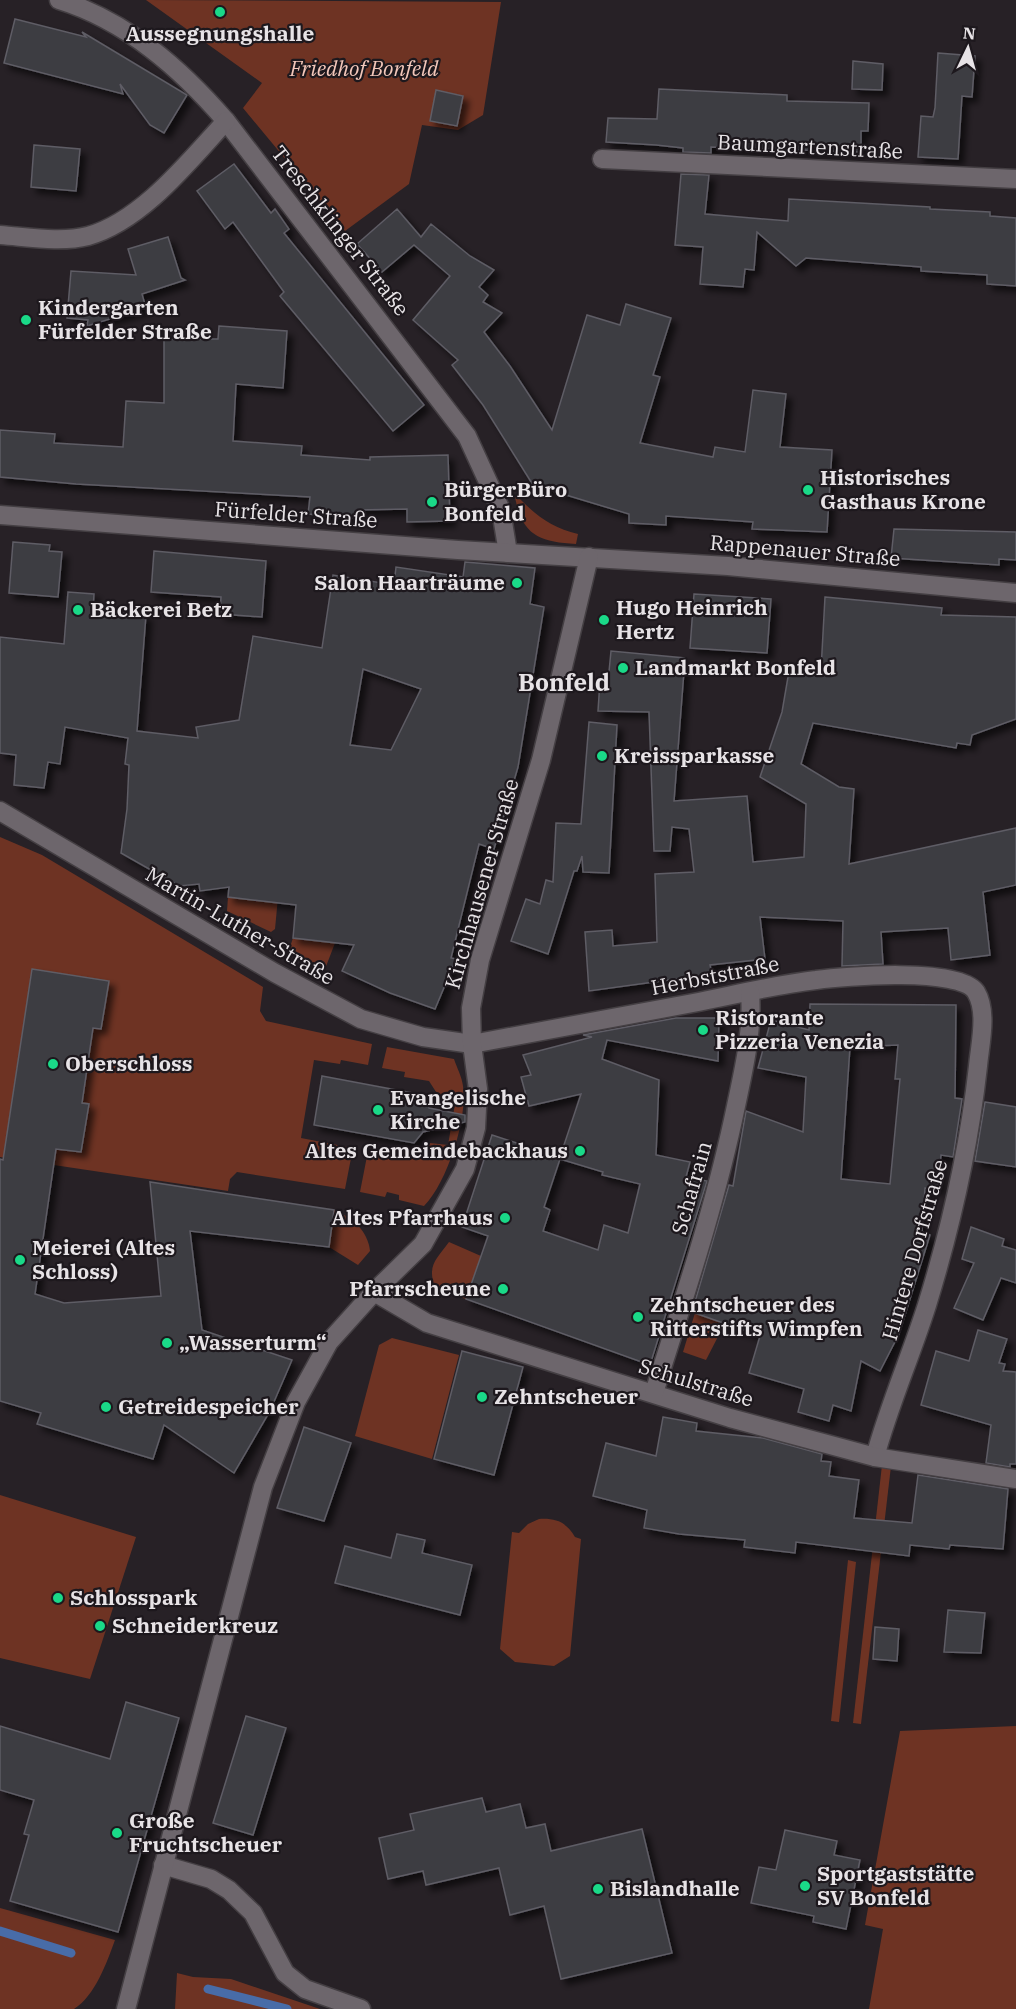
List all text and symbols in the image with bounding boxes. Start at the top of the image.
marker: Aussegnungshalle [213,5,227,19]
north arrow [938,18,998,78]
place label: Aussegnungshalle [126,19,314,47]
text: N [962,23,976,44]
park label: Friedhof Bonfeld [289,54,439,82]
street label: Baumgartenstraße [717,127,904,165]
street label: Treschklinger Straße [266,140,416,321]
place label: Kindergarten Fürfelder Straße [38,293,212,345]
marker: Kindergarten Fürfelder Straße [19,313,33,327]
place label: Historisches Gasthaus Krone [820,463,986,515]
place label: BürgerBüro Bonfeld [444,475,567,527]
marker: Historisches Gasthaus Krone [801,483,815,497]
street label: Fürfelder Straße [214,494,378,534]
marker: BürgerBüro Bonfeld [425,495,439,509]
street label: Rappenauer Straße [709,528,902,572]
place label: Salon Haarträume [314,568,505,596]
marker: Salon Haarträume [510,576,524,590]
place label: Hugo Heinrich Hertz [616,593,768,645]
place label: Bäckerei Betz [90,595,232,623]
marker: Bäckerei Betz [71,603,85,617]
marker: Hugo Heinrich Hertz [597,613,611,627]
place label: Landmarkt Bonfeld [635,653,836,681]
marker: Landmarkt Bonfeld [616,661,630,675]
district label: Bonfeld [518,666,610,698]
place label: Kreissparkasse [614,741,774,769]
marker: Kreissparkasse [595,749,609,763]
street label: Kirchhausener Straße [438,775,525,992]
street label: Martin-Luther-Straße [141,859,340,991]
street label: Herbststraße [648,949,781,1001]
place label: Ristorante Pizzeria Venezia [715,1003,884,1055]
marker: Ristorante Pizzeria Venezia [696,1023,710,1037]
place label: Oberschloss [65,1049,192,1077]
marker: Oberschloss [46,1057,60,1071]
place label: Evangelische Kirche [390,1083,526,1135]
marker: Evangelische Kirche [371,1103,385,1117]
place label: Altes Gemeindebackhaus [305,1136,568,1164]
street label: Schafrain [664,1138,718,1238]
marker: Altes Gemeindebackhaus [573,1144,587,1158]
street label: Hintere Dorfstraße [875,1156,953,1344]
place label: Altes Pfarrhaus [331,1203,493,1231]
marker: Altes Pfarrhaus [498,1211,512,1225]
place label: Meierei (Altes Schloss) [32,1233,175,1285]
marker: Meierei (Altes Schloss) [13,1253,27,1267]
place label: Pfarrscheune [349,1274,491,1302]
marker: Pfarrscheune [496,1282,510,1296]
place label: Zehntscheuer des Ritterstifts Wimpfen [650,1290,863,1342]
marker: Zehntscheuer des Ritterstifts Wimpfen [631,1310,645,1324]
place label: „Wasserturm“ [179,1328,327,1356]
marker: „Wasserturm“ [160,1336,174,1350]
street label: Schulstraße [635,1351,757,1413]
place label: Zehntscheuer [494,1382,639,1410]
marker: Zehntscheuer [475,1390,489,1404]
place label: Getreidespeicher [118,1392,299,1420]
marker: Getreidespeicher [99,1400,113,1414]
place label: Schlosspark [70,1583,197,1611]
marker: Schlosspark [51,1591,65,1605]
place label: Schneiderkreuz [112,1611,278,1639]
marker: Schneiderkreuz [93,1619,107,1633]
place label: Große Fruchtscheuer [129,1806,283,1858]
marker: Große Fruchtscheuer [110,1826,124,1840]
place label: Sportgaststätte SV Bonfeld [817,1859,974,1911]
place label: Bislandhalle [610,1874,740,1902]
marker: Sportgaststätte SV Bonfeld [798,1879,812,1893]
marker: Bislandhalle [591,1882,605,1896]

